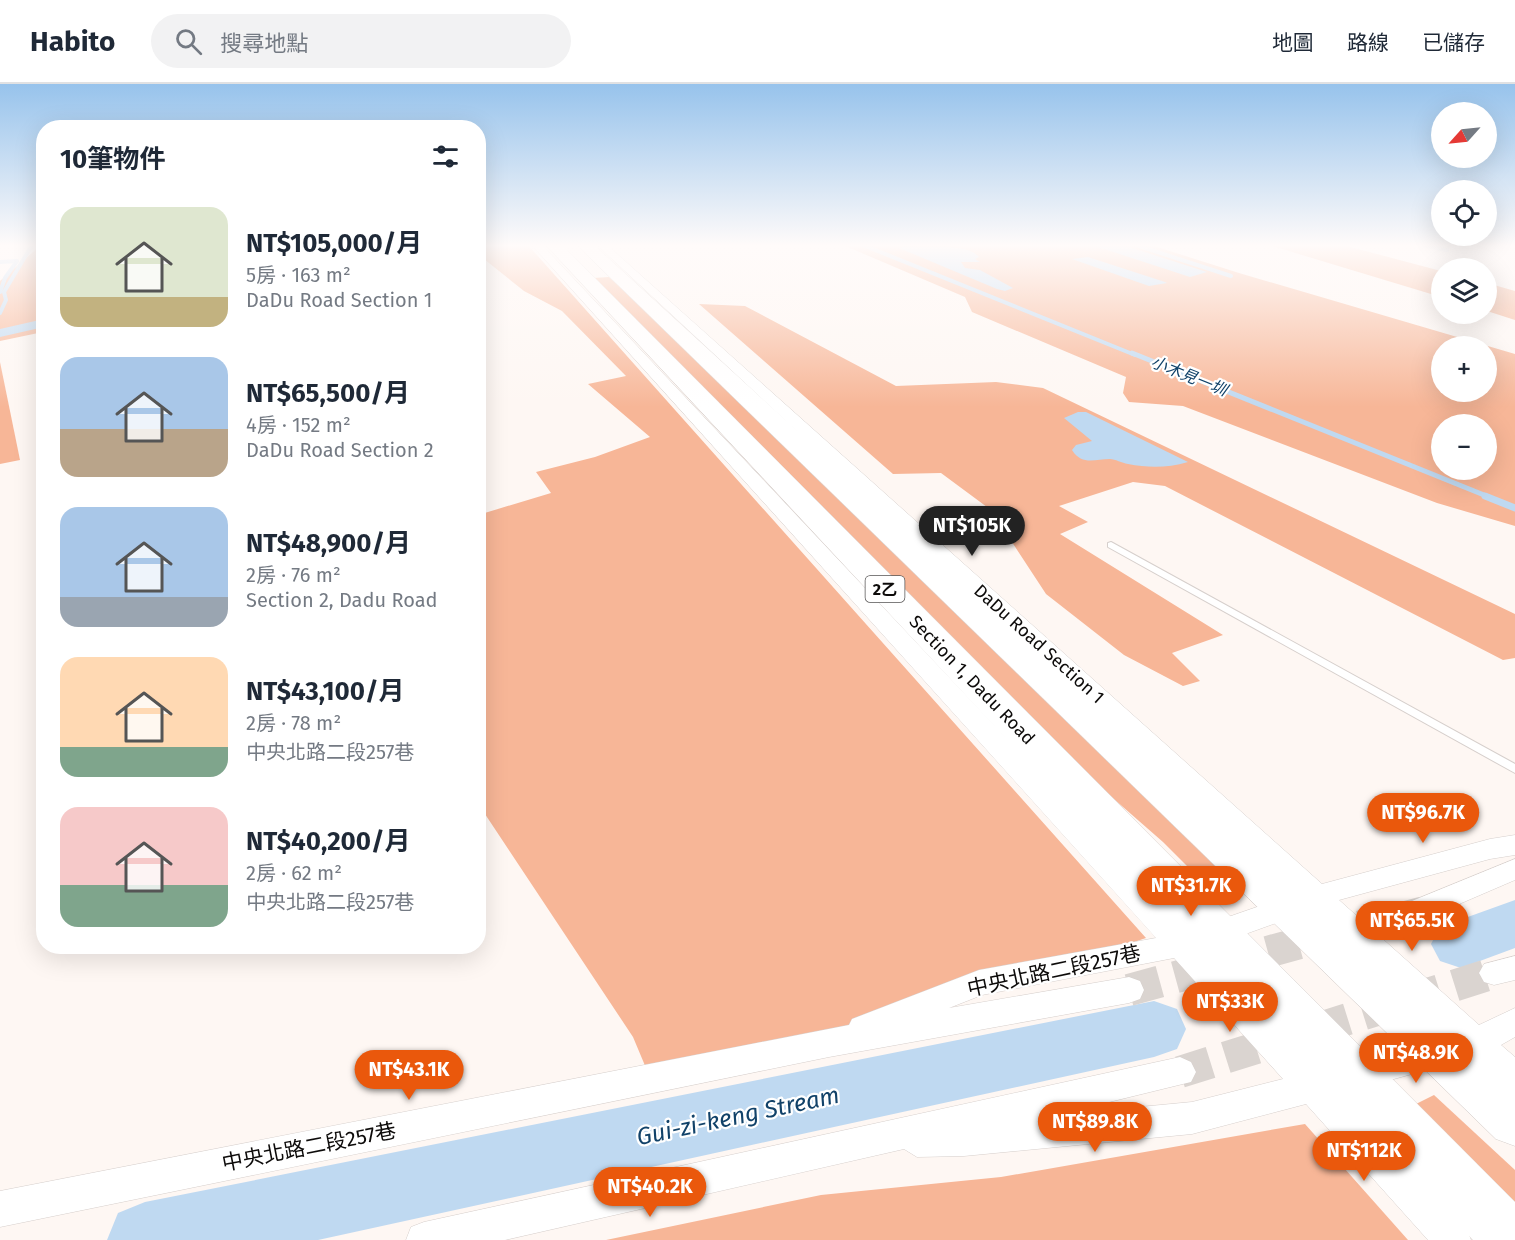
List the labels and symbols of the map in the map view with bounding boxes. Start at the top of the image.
north arrow [1431,102,1497,168]
water label: 小木見一圳 [1148,352,1231,401]
pin: NT$105K [917,506,1027,557]
road number: 2乙 [866,576,904,602]
street label: DaDu Road Section 1 [969,580,1109,708]
street label: Section 1, Dadu Road [905,611,1039,749]
pin: NT$96.7K [1361,793,1485,844]
pin: NT$31.7K [1129,866,1253,917]
pin: NT$65.5K [1350,901,1474,952]
street label: 中央北路二段257巷 [965,940,1143,1002]
pin: NT$33K [1181,982,1279,1033]
pin: NT$48.9K [1354,1033,1478,1084]
pin: NT$43.1K [347,1050,471,1101]
water label: Gui-zi-keng Stream [634,1081,842,1151]
pin: NT$89.8K [1033,1102,1157,1153]
street label: 中央北路二段257巷 [220,1117,398,1177]
pin: NT$112K [1309,1131,1419,1182]
pin: NT$40.2K [588,1167,712,1218]

